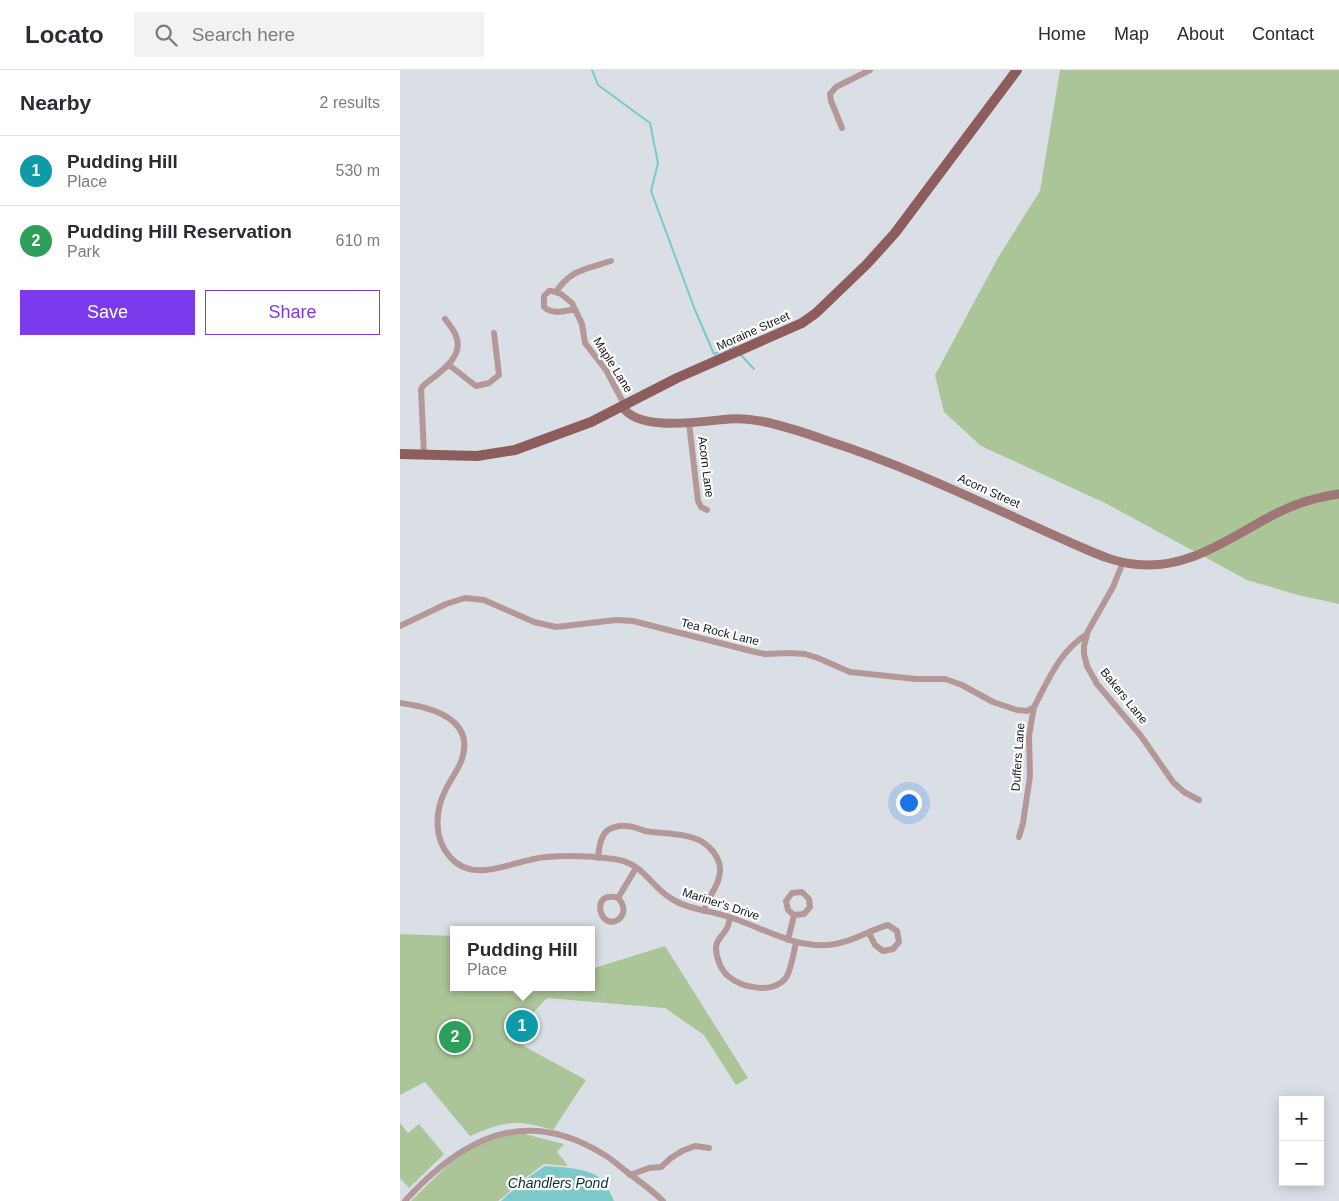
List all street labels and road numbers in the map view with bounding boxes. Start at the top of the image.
street label: Moraine Street [714,308,792,353]
street label: Maple Lane [590,335,636,396]
street label: Acorn Lane [695,436,717,499]
street label: Acorn Street [956,471,1023,511]
street label: Tea Rock Lane [679,616,761,649]
street label: Bakers Lane [1097,665,1151,727]
street label: Duffers Lane [1009,722,1027,792]
street label: Mariner's Drive [681,885,762,923]

